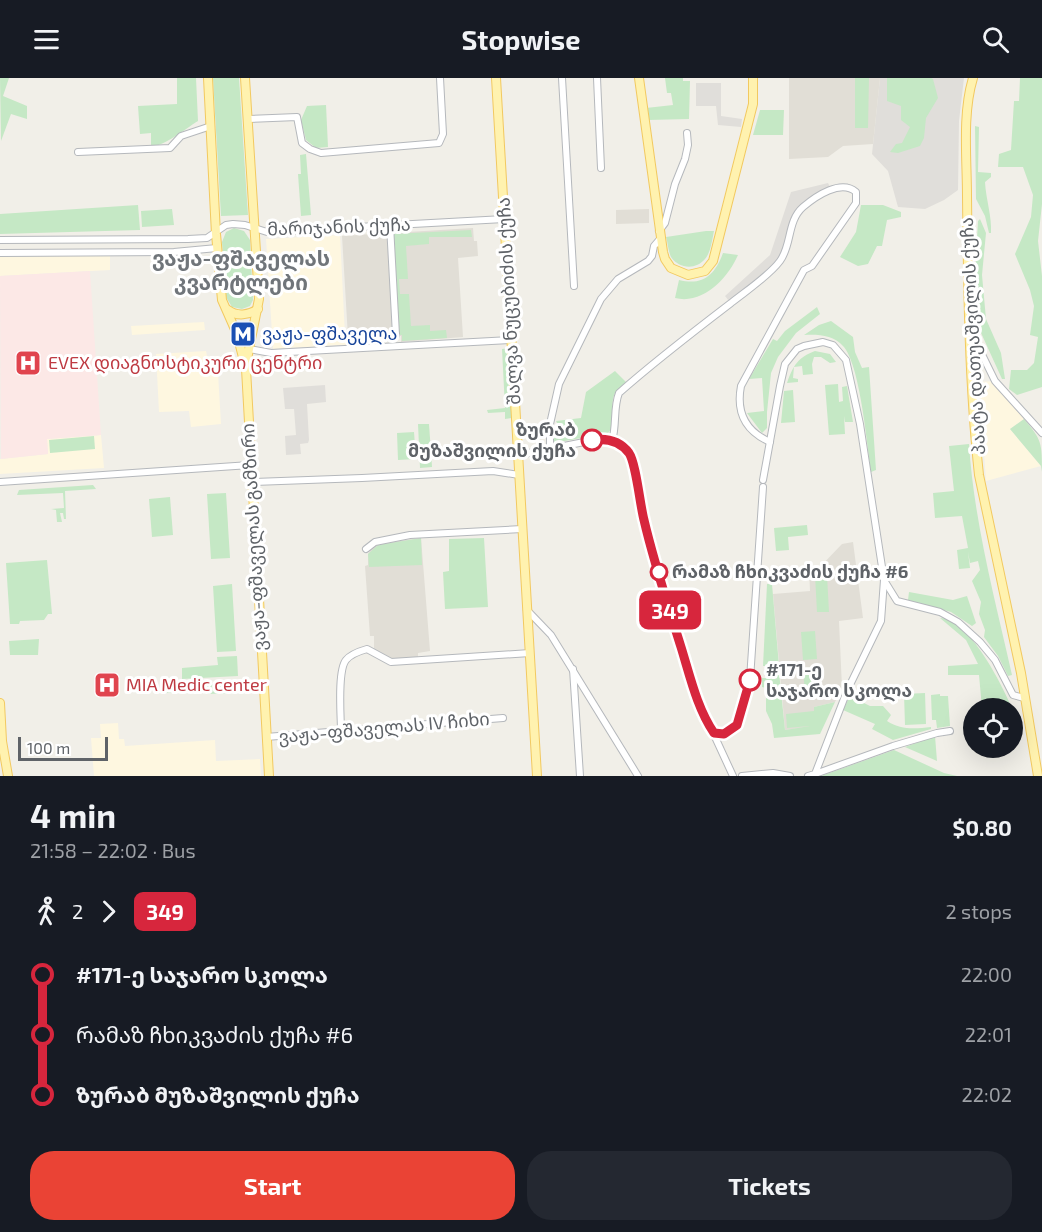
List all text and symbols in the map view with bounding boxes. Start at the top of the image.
icon: menu [30,23,63,56]
text: Stopwise [462,23,580,55]
icon: search [979,23,1012,56]
street label: შალვა ნუცუბიძის ქუჩა [492,197,525,405]
street label: მარიჯანის ქუჩა [267,213,411,240]
street label: პაატა დათუაშვილის ქუჩა [955,217,990,455]
district label: ვაჟა-ფშაველას კვარტლები [152,245,330,296]
metro station icon: ვაჟა-ფშაველა [228,319,258,349]
place label: ვაჟა-ფშაველა [262,322,398,345]
hospital icon: EVEX დიაგნოსტიკური ცენტრი [13,348,43,378]
place label: EVEX დიაგნოსტიკური ცენტრი [48,351,322,374]
place label: ზურაბ მუზაშვილის ქუჩა [408,418,576,462]
street label: ვაჟა-ფშაველას გამზირი [236,423,271,651]
marker: ზურაბ მუზაშვილის ქუჩა [581,429,603,451]
place label: რამაზ ჩხიკვაძის ქუჩა #6 [672,560,908,582]
marker: რამაზ ჩხიკვაძის ქუჩა #6 [650,563,668,581]
line badge: 349 [636,590,704,630]
text: 349 [651,598,689,623]
place label: #171-ე საჯარო სკოლა [766,658,912,702]
marker: #171-ე საჯარო სკოლა [739,669,761,691]
hospital icon: MIA Medic center [92,670,122,700]
place label: MIA Medic center [126,673,267,695]
map controls [963,698,1023,758]
button: locate [963,698,1023,758]
street label: ვაჟა-ფშაველას IV ჩიხი [277,707,491,748]
scale bar [18,734,108,762]
text: 100 m [27,738,70,757]
text: 4 min [30,795,116,835]
text: $0.80 [952,814,1012,840]
text: 21:58 – 22:02 · Bus [30,838,196,862]
icon: walk [30,895,63,928]
icon: forward [92,895,125,928]
text: 2 [72,899,83,923]
text: 349 [146,899,184,924]
text: 2 stops [945,899,1012,923]
text: #171-ე საჯარო სკოლა [76,961,328,987]
text: 22:00 [961,962,1012,986]
text: რამაზ ჩხიკვაძის ქუჩა #6 [76,1021,353,1047]
text: 22:01 [965,1022,1012,1046]
text: ზურაბ მუზაშვილის ქუჩა [76,1081,360,1107]
text: 22:02 [962,1082,1012,1106]
button: Start [30,1151,515,1220]
button: Tickets [527,1151,1012,1220]

